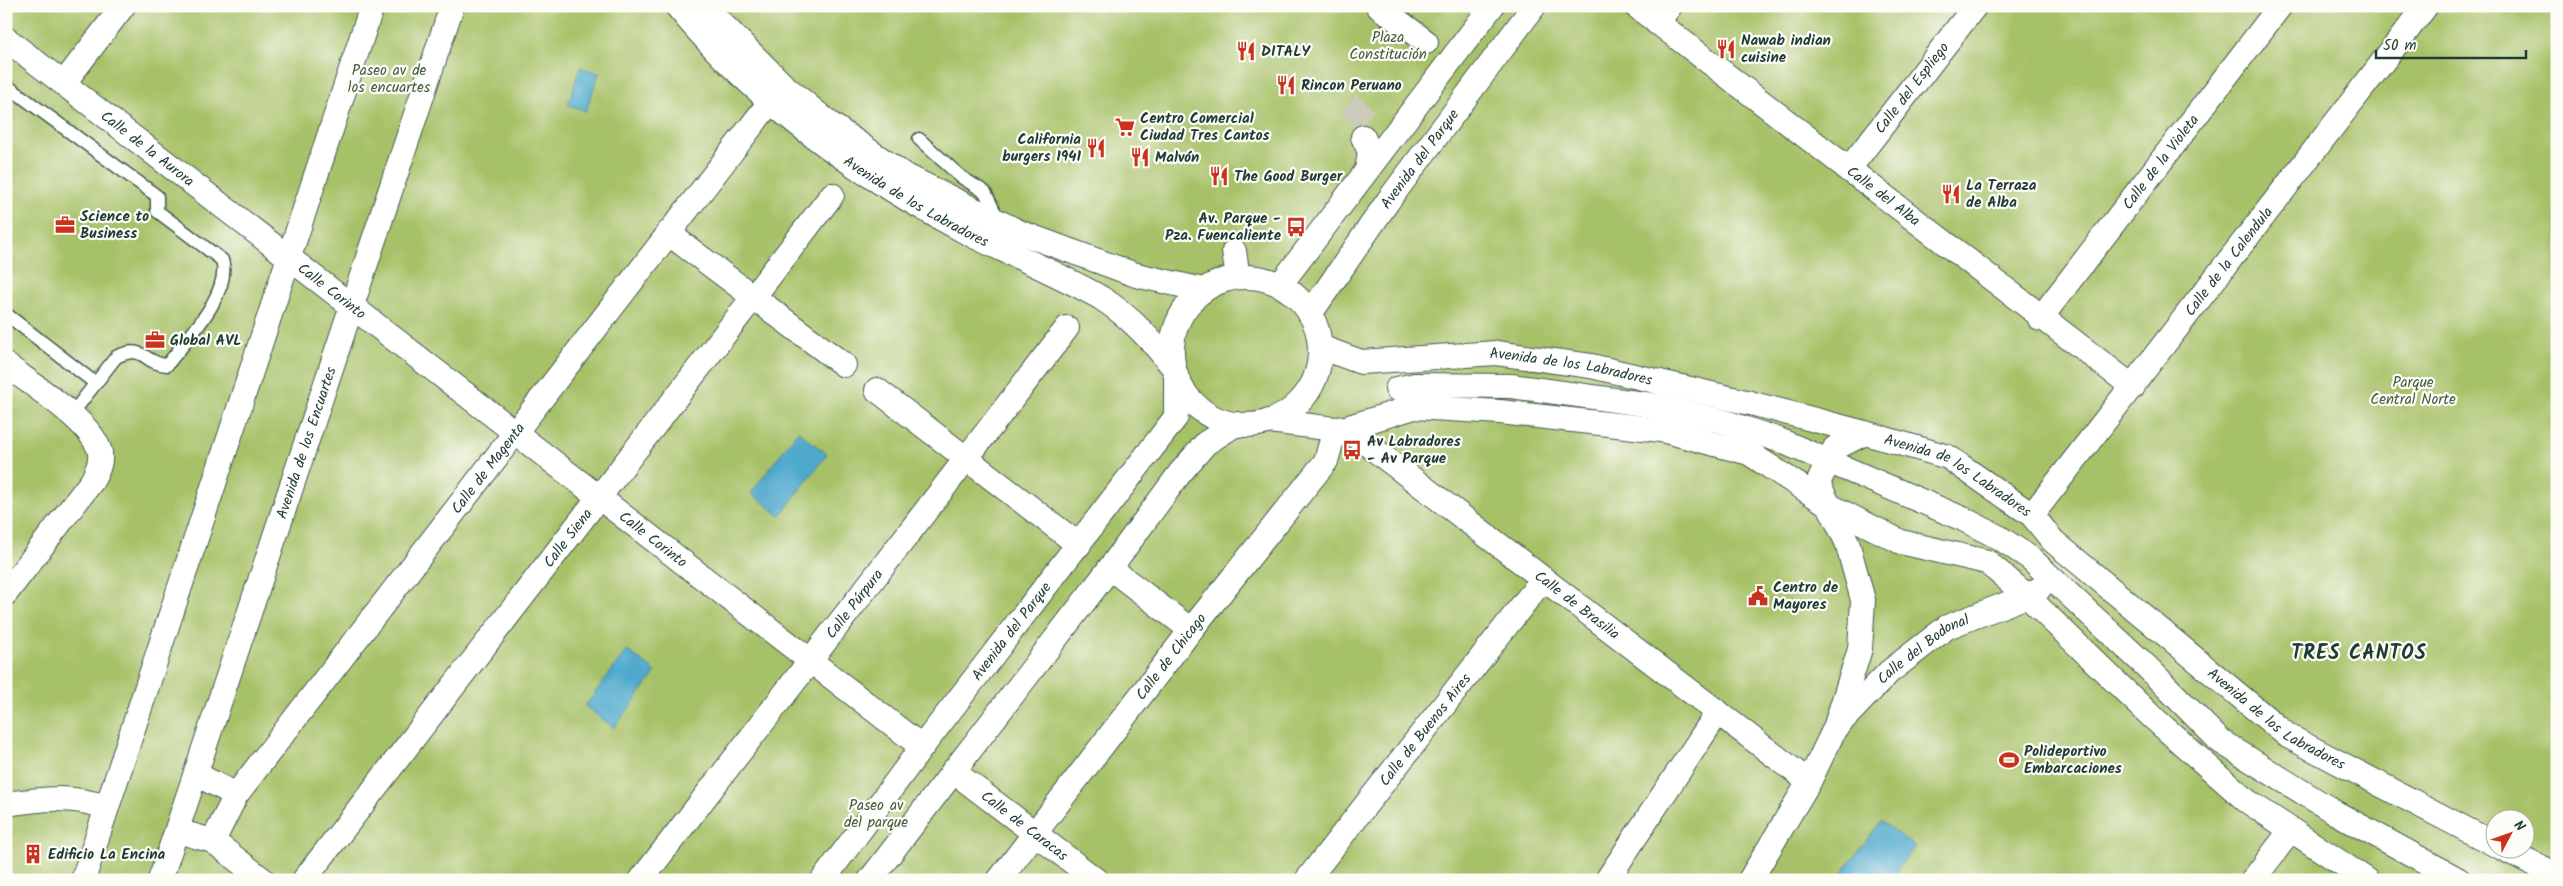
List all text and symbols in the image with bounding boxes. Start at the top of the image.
park label: Plaza Constitución [1349,26,1427,67]
scale bar [2376,28,2526,60]
place label: Nawab indian cuisine [1741,29,1831,70]
text: 50 m [2383,34,2417,58]
street label: Calle del Espliego [1869,37,1956,139]
restaurant icon: Nawab indian cuisine [1715,38,1737,60]
restaurant icon: DITALY [1235,40,1257,62]
place label: DITALY [1261,40,1311,64]
park label: Paseo av de los encuartes [348,59,431,100]
restaurant icon: Rincon Peruano [1275,74,1297,96]
place label: Rincon Peruano [1301,74,1402,98]
street label: Avenida del Parque [1375,104,1466,214]
street label: Calle de la Aurora [95,105,199,193]
place label: Centro Comercial Ciudad Tres Cantos [1140,107,1270,148]
street label: Calle de la Violeta [2117,110,2206,215]
supermarket icon: Centro Comercial Ciudad Tres Cantos [1114,116,1136,138]
place label: California burgers 1941 [1002,128,1081,169]
restaurant icon: California burgers 1941 [1085,137,1107,159]
restaurant icon: Malvón [1129,146,1151,168]
place label: Malvón [1155,146,1199,170]
street label: Avenida de los Labradores [838,150,993,255]
street label: Calle del Alba [1841,160,1925,233]
restaurant icon: The Good Burger [1208,165,1230,187]
place label: The Good Burger [1234,165,1343,189]
place label: La Terraza de Alba [1966,174,2037,215]
restaurant icon: La Terraza de Alba [1940,183,1962,205]
street label: Calle de la Calendula [2179,202,2280,322]
place label: Science to Business [80,205,149,246]
place label: Av. Parque - Pza. Fuencaliente [1165,207,1282,248]
office icon: Science to Business [54,214,76,236]
bus stop icon: Av. Parque - Pza. Fuencaliente [1285,216,1307,238]
street label: Calle Corinto [292,257,371,326]
office icon: Global AVL [144,329,166,351]
place label: Global AVL [170,329,241,353]
street label: Avenida de los Labradores [1489,342,1655,393]
street label: Avenida de los Encuartes [270,363,344,522]
park label: Parque Central Norte [2370,371,2456,412]
street label: Calle de Magenta [445,418,532,520]
street label: Avenida de los Labradores [1881,428,2036,524]
place label: Av Labradores - Av Parque [1367,430,1461,471]
bus stop icon: Av Labradores - Av Parque [1341,439,1363,461]
street label: Calle Siena [538,504,599,573]
street label: Calle Corinto [613,506,692,574]
street label: Calle Púrpura [820,564,890,644]
street label: Calle de Brasilia [1529,565,1625,646]
place label: Centro de Mayores [1773,576,1839,617]
street label: Avenida del Parque [966,577,1058,686]
public building icon: Centro de Mayores [1747,585,1769,607]
street label: Calle de Chicago [1130,608,1213,706]
street label: Calle del Bodonal [1872,608,1973,691]
district label: TRES CANTOS [2291,638,2427,670]
street label: Avenida de los Labradores [2201,663,2350,777]
street label: Calle de Buenos Aires [1374,668,1478,792]
place label: Polideportivo Embarcaciones [2024,740,2122,781]
sports icon: Polideportivo Embarcaciones [1998,749,2020,771]
street label: Calle de Caracas [975,785,1073,868]
park label: Paseo av del parque [844,794,908,835]
north arrow [2486,808,2536,858]
text: N [2508,816,2530,837]
building icon: Edificio La Encina [22,843,44,865]
place label: Edificio La Encina [48,843,166,867]

